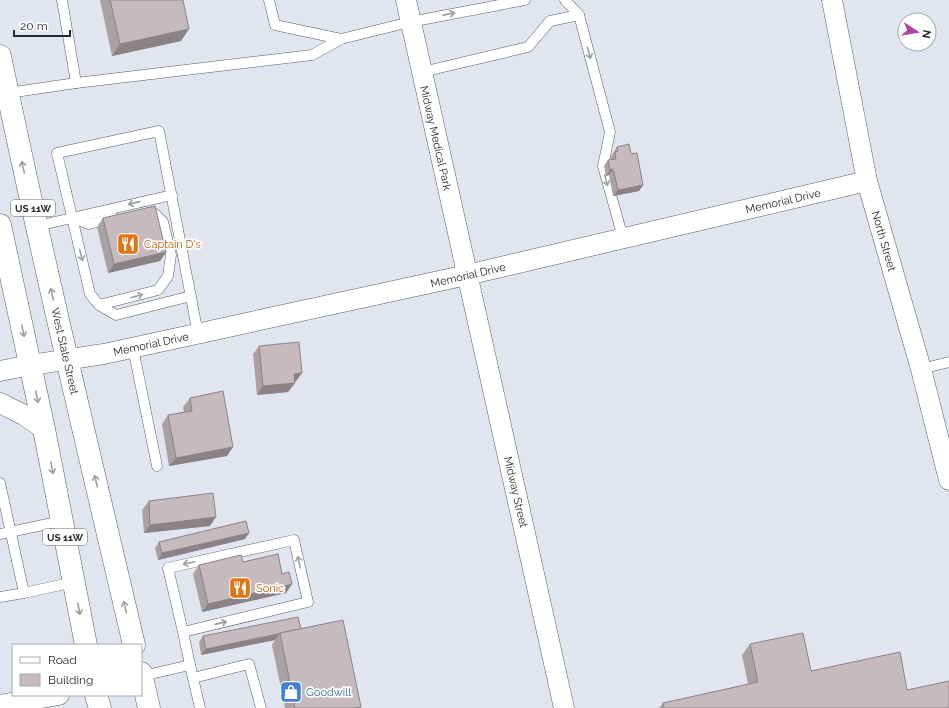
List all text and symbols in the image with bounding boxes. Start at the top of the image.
one-way arrow [442,10,455,18]
scale bar [14,12,70,38]
north arrow [897,12,937,52]
text: 20 m [20,19,48,33]
text: N [919,29,934,39]
one-way arrow [586,46,593,59]
street label: Midway Medical Park [417,84,454,192]
one-way arrow [19,161,27,174]
one-way arrow [603,173,611,186]
street label: Memorial Drive [744,186,822,216]
road number: US 11W [11,200,55,216]
one-way arrow [127,200,140,208]
street label: North Street [869,209,898,273]
restaurant icon: Captain D's [115,231,141,257]
place label: Captain D's [144,238,201,251]
one-way arrow [77,249,85,262]
street label: Memorial Drive [429,260,507,290]
one-way arrow [48,287,55,300]
one-way arrow [130,291,143,299]
street label: West State Street [48,306,81,396]
one-way arrow [20,325,28,338]
street label: Memorial Drive [112,330,190,359]
one-way arrow [34,390,42,403]
street label: Midway Street [501,455,530,529]
one-way arrow [48,461,56,474]
one-way arrow [91,474,99,487]
road number: US 11W [43,529,87,545]
one-way arrow [295,556,303,569]
one-way arrow [183,560,196,568]
restaurant icon: Sonic [227,575,253,601]
place label: Sonic [256,582,284,595]
one-way arrow [121,601,129,614]
one-way arrow [75,602,83,615]
one-way arrow [215,619,228,626]
legend [12,644,142,696]
text: Road [48,653,77,667]
text: Building [48,673,94,687]
shop icon: Goodwill [278,679,304,705]
place label: Goodwill [306,686,351,699]

